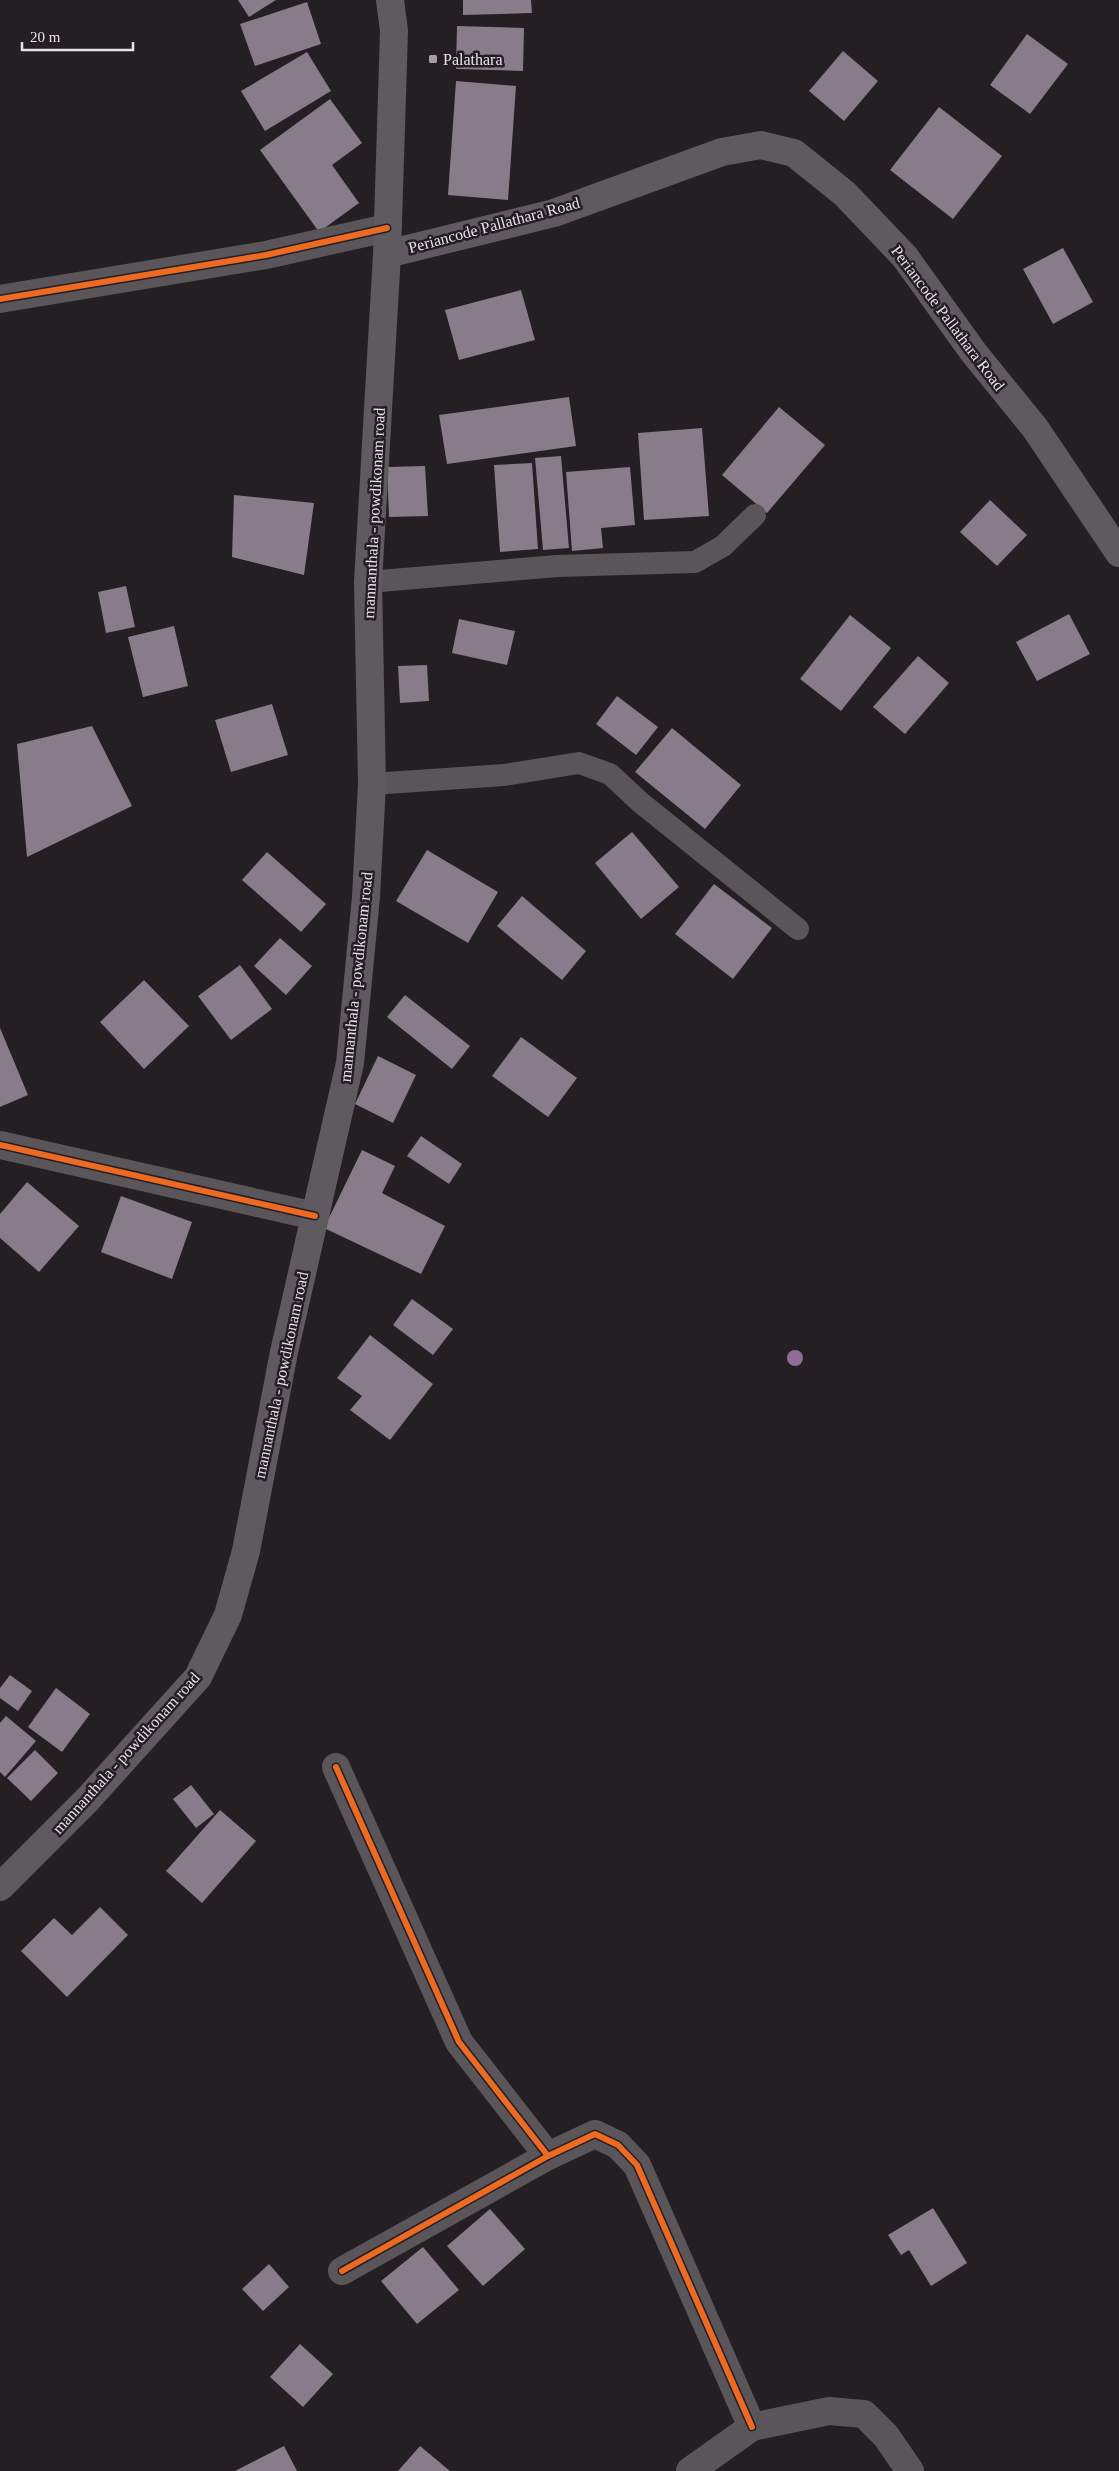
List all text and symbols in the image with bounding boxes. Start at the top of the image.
scale bar [22,20,134,52]
text: 20 m [30,29,61,45]
place label: Palathara [443,51,503,68]
marker: Palathara [427,53,439,65]
street label: Periancode Pallathara Road [406,194,582,256]
street label: Periancode Pallathara Road [888,242,1008,394]
street label: mannanthala - powdikonam road [360,407,389,619]
street label: mannanthala - powdikonam road [337,871,376,1083]
street label: mannanthala - powdikonam road [251,1270,312,1480]
street label: mannanthala - powdikonam road [49,1669,204,1838]

